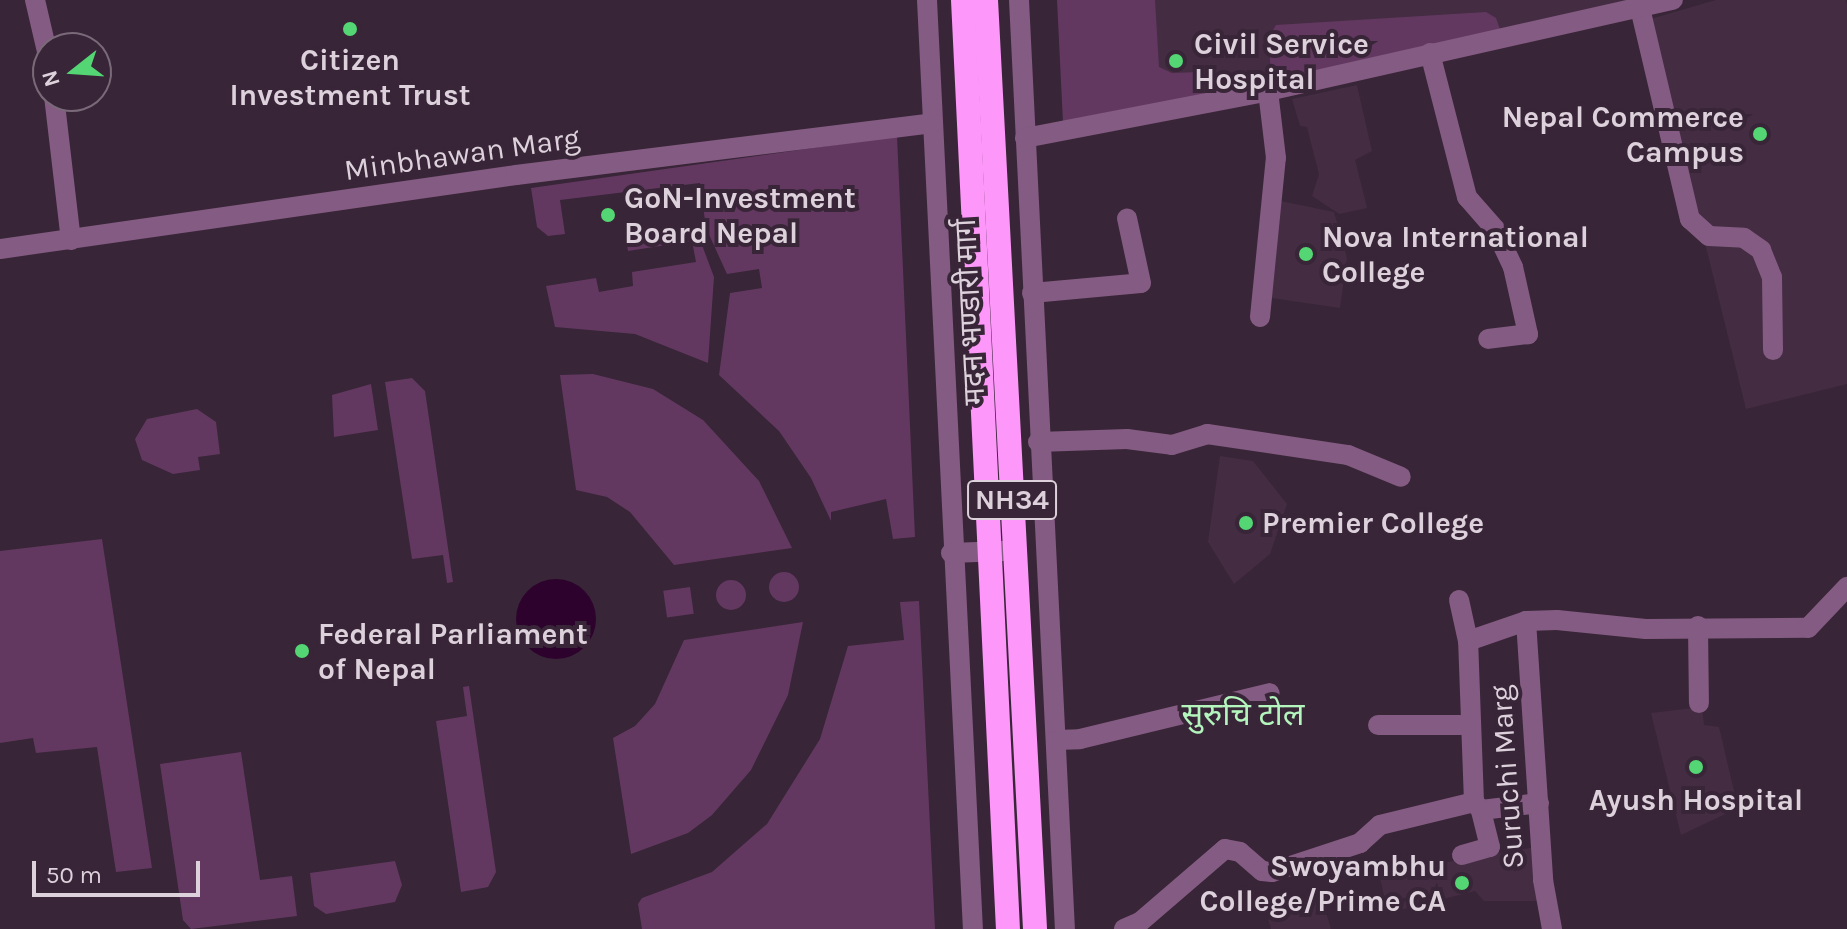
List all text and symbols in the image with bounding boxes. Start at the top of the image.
marker: Citizen Investment Trust [341,20,359,38]
place label: Civil Service Hospital [1194,26,1369,96]
north arrow [32,32,112,112]
place label: Citizen Investment Trust [229,42,471,112]
marker: Civil Service Hospital [1165,50,1187,72]
text: N [36,67,66,90]
place label: Nepal Commerce Campus [1502,99,1744,170]
street label: Minbhawan Marg [342,120,582,188]
marker: Nepal Commerce Campus [1751,125,1769,143]
place label: GoN-Investment Board Nepal [624,180,856,250]
marker: GoN-Investment Board Nepal [599,206,617,224]
street label: मदन भण्डारी मार्ग [947,218,993,406]
place label: Nova International College [1322,219,1589,290]
marker: Nova International College [1297,245,1315,263]
road number: NH34 [966,476,1058,524]
place label: Premier College [1262,505,1484,541]
marker: Premier College [1237,514,1255,532]
place label: Federal Parliament of Nepal [318,616,588,686]
marker: Federal Parliament of Nepal [293,642,311,660]
street label: Suruchi Marg [1483,684,1531,870]
district label: सुरुचि टोल [1181,696,1305,734]
marker: Ayush Hospital [1685,756,1707,778]
place label: Ayush Hospital [1589,782,1803,818]
scale bar [36,845,204,895]
place label: Swoyambhu College/Prime CA [1200,848,1446,918]
text: 50 m [46,861,102,889]
marker: Swoyambhu College/Prime CA [1453,874,1471,892]

